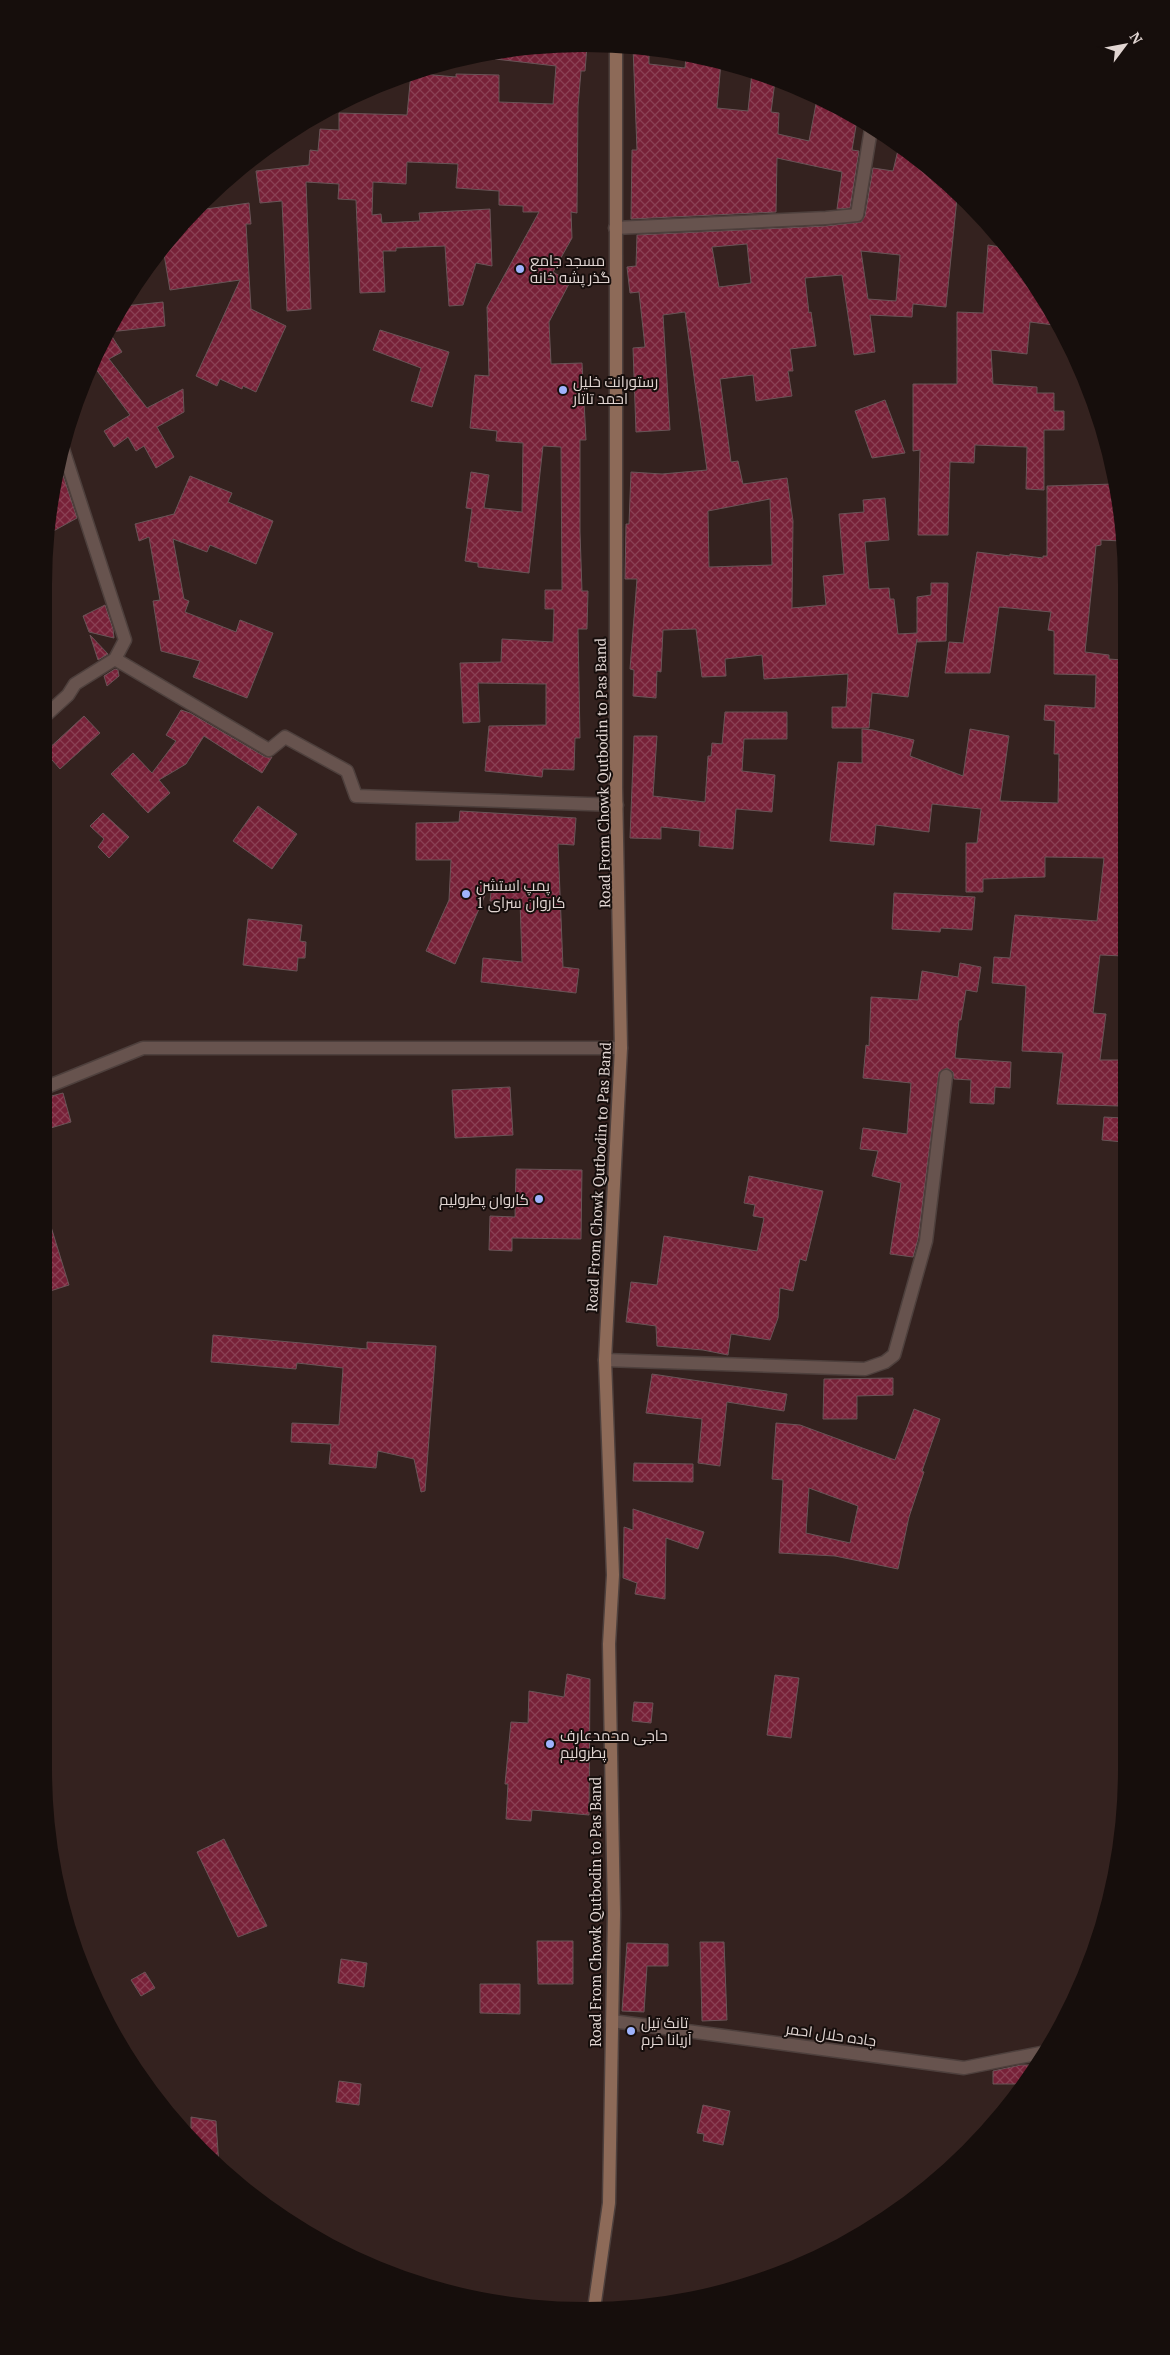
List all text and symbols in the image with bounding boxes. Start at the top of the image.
north arrow [1100,20,1150,70]
text: N [1126,28,1148,48]
place label: مسجد جامع گذر پشه خانه [530,250,610,288]
marker: مسجد جامع گذر پشه خانه [514,263,526,275]
place label: رستورانت خلیل احمد تاتار [572,371,658,408]
marker: رستورانت خلیل احمد تاتار [557,384,569,396]
street label: Road From Chowk Qutbodin to Pas Band [590,638,614,908]
place label: پمپ استشن کاروان سرای 1 [476,875,565,913]
marker: پمپ استشن کاروان سرای 1 [460,888,472,900]
street label: Road From Chowk Qutbodin to Pas Band [581,1042,615,1312]
place label: کاروان پطرولیم [439,1189,529,1210]
marker: کاروان پطرولیم [533,1193,545,1205]
place label: حاجی محمدعارف پطرولیم [560,1725,668,1763]
marker: حاجی محمدعارف پطرولیم [544,1738,556,1750]
street label: Road From Chowk Qutbodin to Pas Band [585,1777,605,2047]
place label: تانک تیل آریانا خرم [641,2012,692,2050]
street label: جاده حلال احمر [783,2018,878,2050]
marker: تانک تیل آریانا خرم [625,2025,637,2037]

